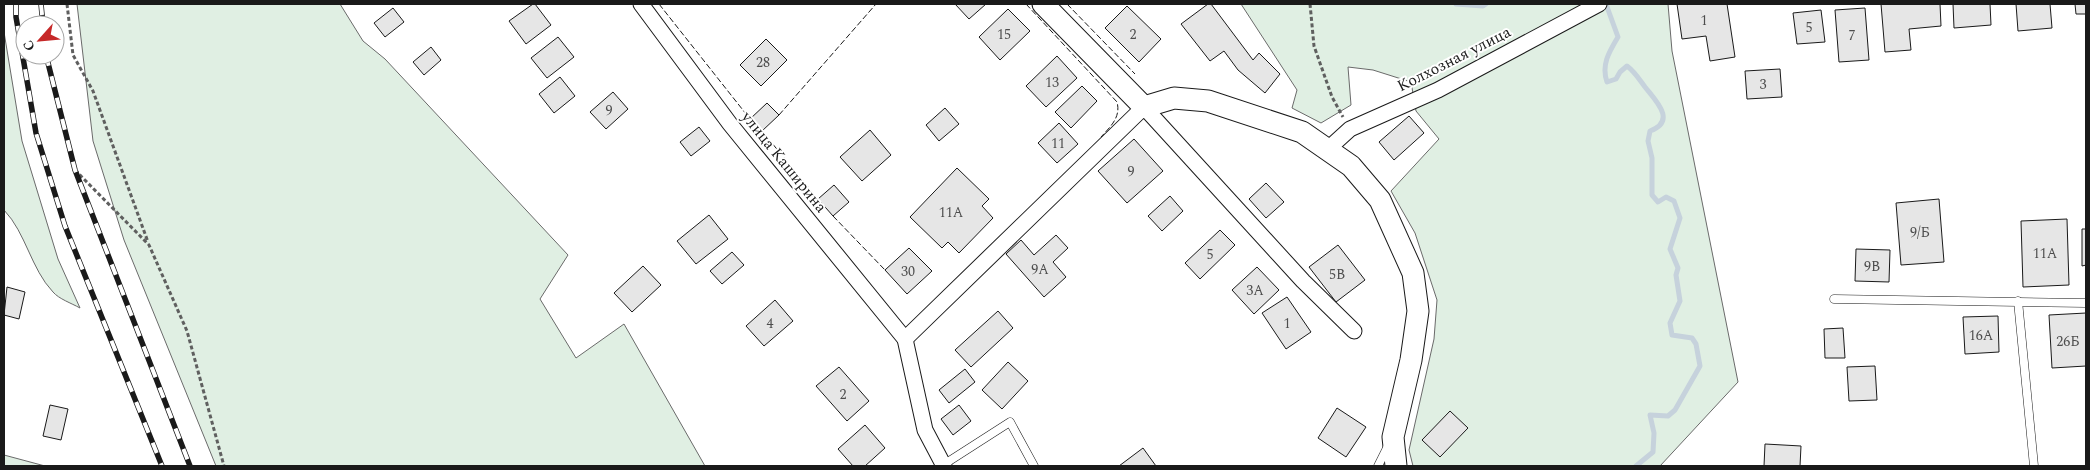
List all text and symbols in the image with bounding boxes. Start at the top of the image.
house number: 1 [1701,10,1708,31]
north arrow [15,15,65,65]
house number: 5 [1806,17,1813,38]
street label: Колхозная улица [1393,20,1515,98]
house number: 15 [997,24,1011,45]
house number: 2 [1130,24,1137,45]
house number: 7 [1849,25,1856,46]
text: С [17,36,40,55]
house number: 28 [756,52,770,73]
house number: 13 [1045,72,1059,93]
house number: 3 [1760,74,1767,95]
house number: 9 [606,100,613,121]
street label: улица Каширина [735,105,833,218]
house number: 11 [1051,133,1065,154]
house number: 9 [1128,161,1135,182]
house number: 11А [939,202,964,223]
house number: 9/Б [1910,222,1930,243]
house number: 11А [2033,243,2058,264]
house number: 5 [1207,244,1214,265]
house number: 9В [1864,256,1880,277]
house number: 9А [1031,259,1049,280]
house number: 30 [901,261,915,282]
house number: 5В [1329,264,1345,285]
house number: 3А [1246,280,1264,301]
house number: 4 [767,313,774,334]
house number: 1 [1284,313,1291,334]
house number: 16А [1969,325,1994,346]
house number: 26Б [2056,331,2080,352]
house number: 2 [840,384,847,405]

